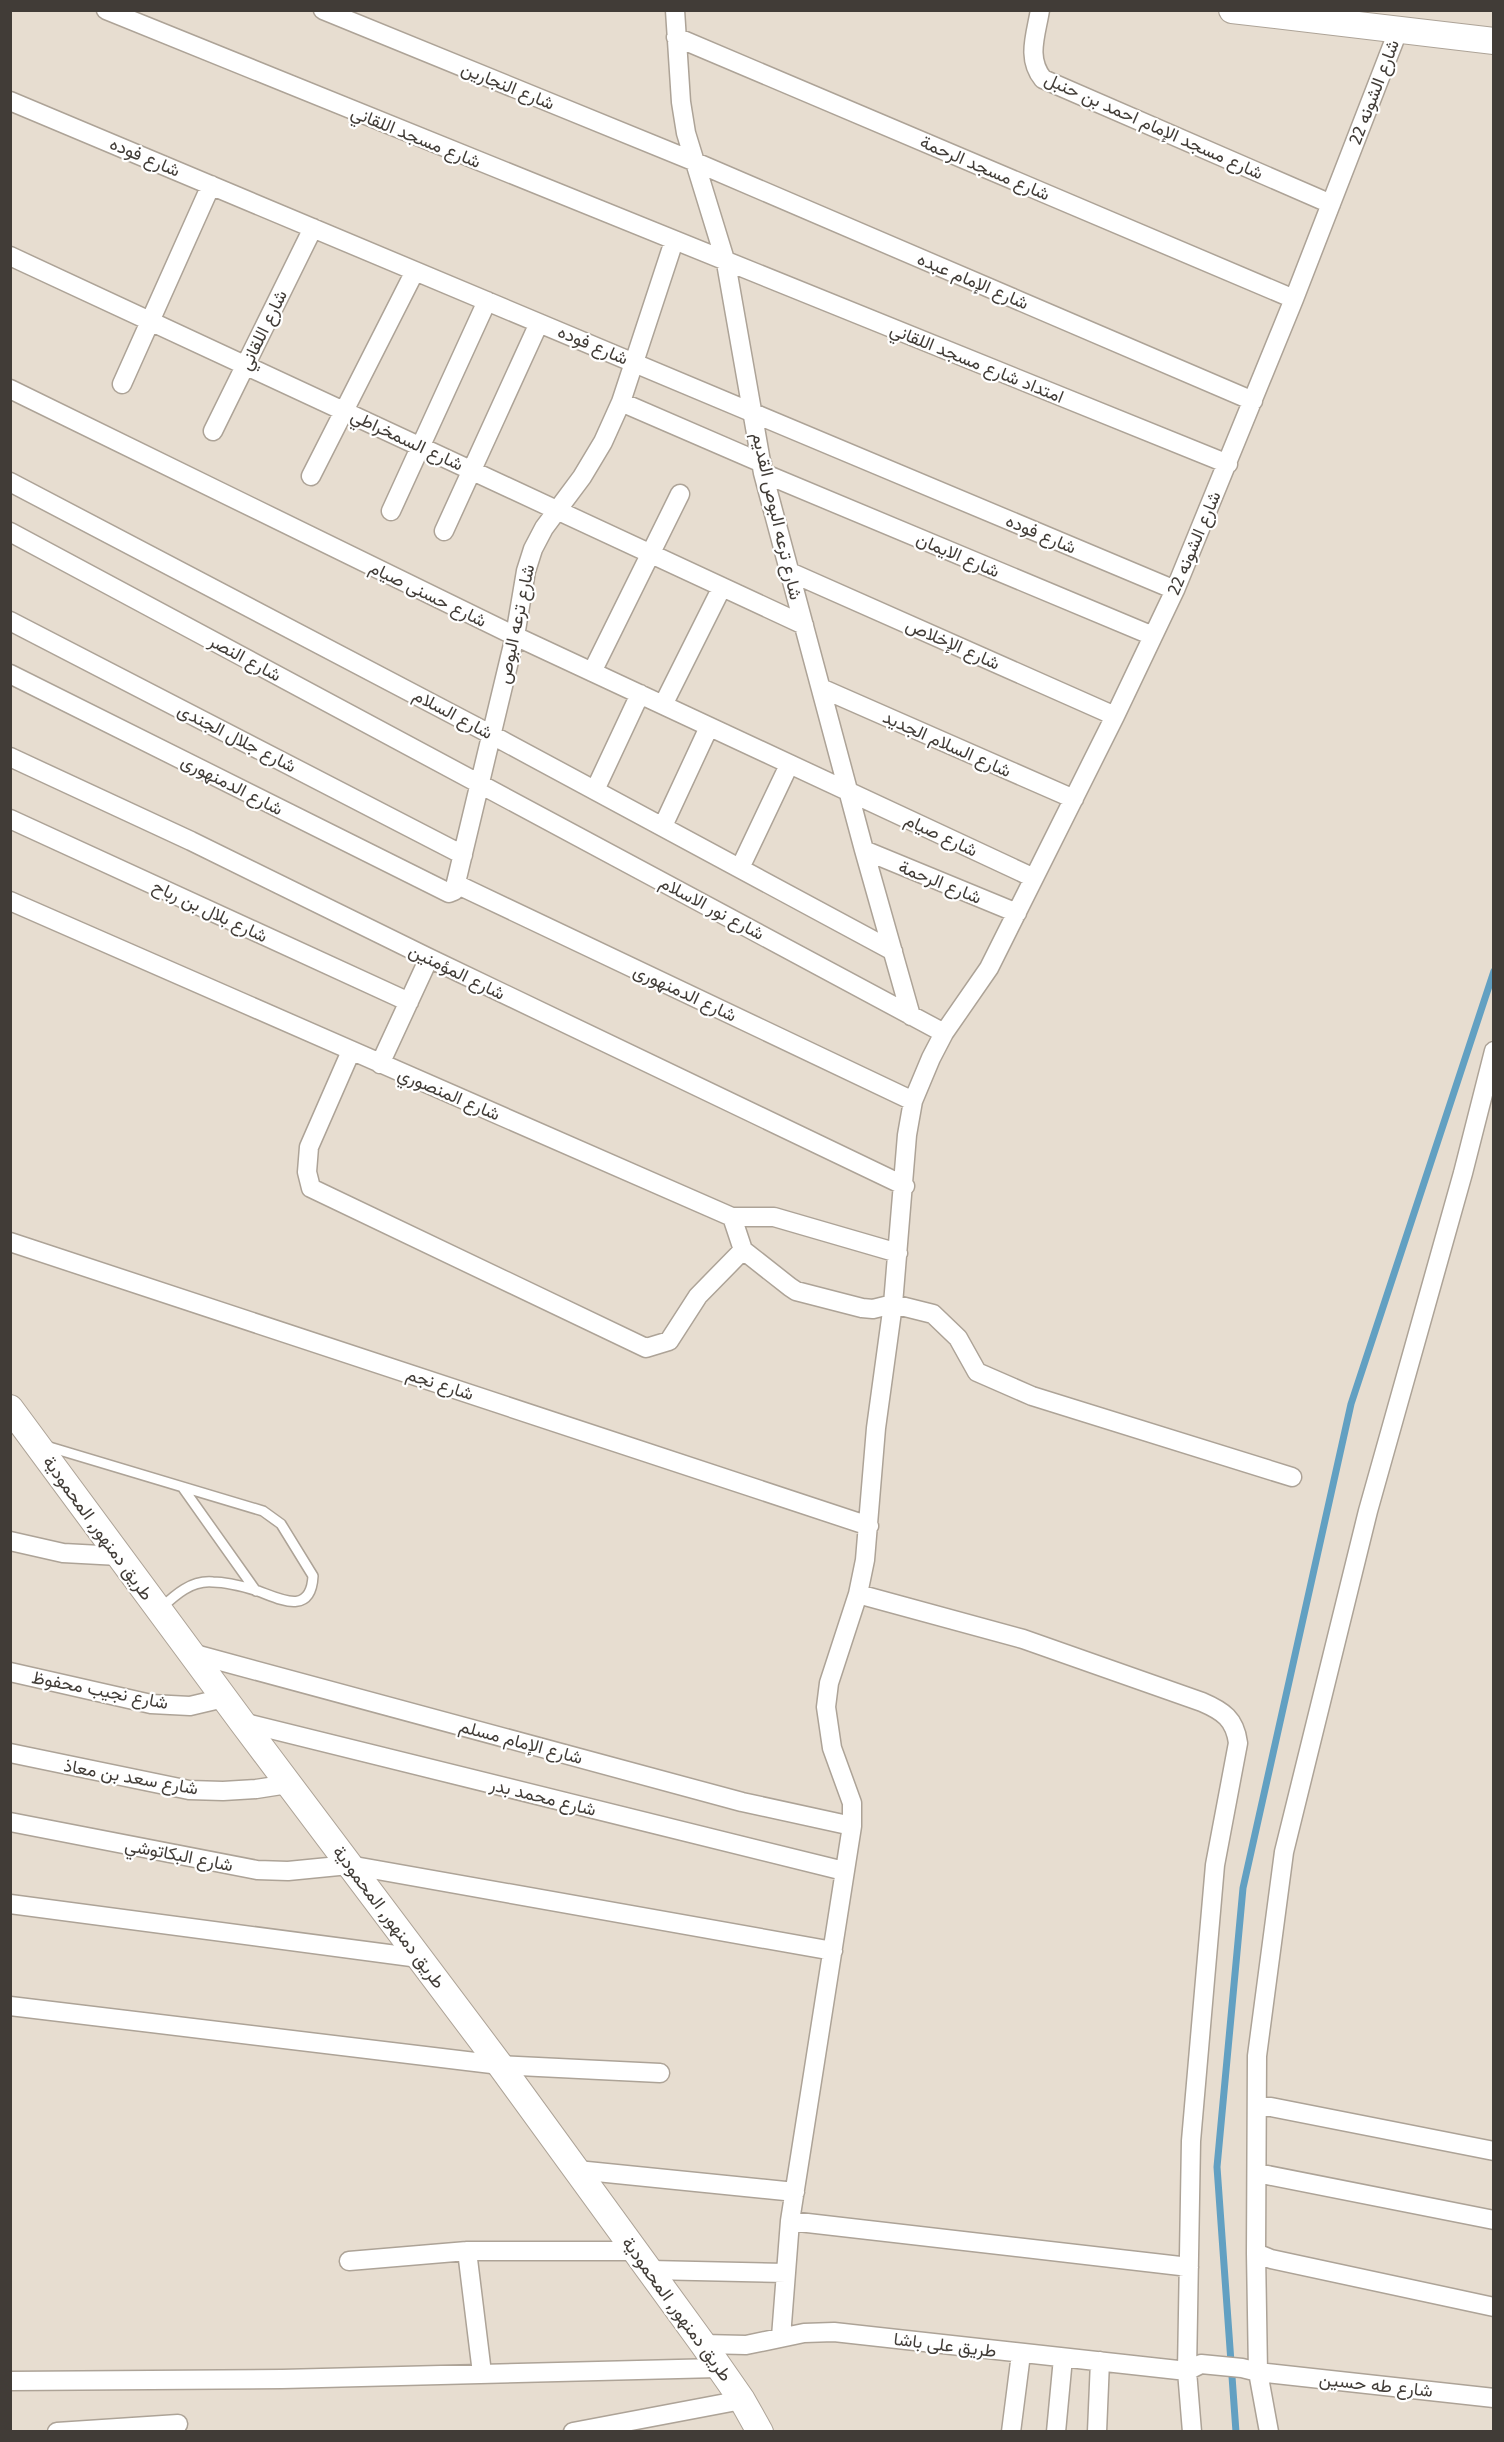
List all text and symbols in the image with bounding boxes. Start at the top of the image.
street label: شارع الشونه 22 [1344,36,1405,148]
street label: شارع النجارين [458,57,558,116]
street label: شارع مسجد الإمام احمد بن حنبل [1041,68,1267,185]
street label: شارع مسجد اللقاني [346,101,484,177]
street label: شارع مسجد الرحمة [916,131,1053,206]
street label: شارع فوده [106,132,183,183]
street label: شارع الإمام عبده [914,248,1032,315]
street label: شارع اللقاني [234,286,295,375]
street label: امتداد شارع مسجد اللقاني [885,318,1067,412]
street label: شارع فوده [554,320,631,371]
street label: شارع السمخراطي [346,404,467,479]
street label: شارع ترعه البوص القديم [746,430,807,602]
street label: شارع الشونه 22 [1162,488,1227,599]
street label: شارع فوده [1002,509,1079,560]
street label: شارع الايمان [913,528,1003,583]
street label: شارع حسنى صيام [365,556,490,633]
street label: شارع ترعه البوص [493,562,540,686]
street label: شارع الإخلاص [902,613,1003,675]
street label: شارع النصر [204,629,285,687]
street label: شارع السلام [409,684,497,745]
street label: شارع جلال الجندى [174,699,300,778]
street label: شارع السلام الجديد [879,706,1015,783]
street label: شارع الدمنهورى [177,750,287,821]
street label: شارع صيام [901,809,981,862]
street label: شارع الرحمة [895,855,985,910]
street label: شارع نور الاسلام [656,871,768,946]
street label: شارع بلال بن رباح [149,875,271,948]
street label: شارع المؤمنين [405,939,509,1006]
street label: شارع الدمنهورى [629,959,740,1027]
street label: شارع المنصوري [393,1063,503,1129]
street label: شارع نجم [403,1363,477,1406]
street label: طريق دمنهور, المحمودية [38,1451,158,1605]
street label: شارع نجيب محفوظ [30,1666,170,1715]
street label: شارع الإمام مسلم [457,1715,585,1770]
street label: شارع سعد بن معاذ [62,1754,200,1801]
street label: شارع محمد بدر [486,1773,598,1822]
street label: شارع البكاتوشي [122,1834,235,1880]
street label: طريق دمنهور, المحمودية [328,1841,450,1993]
street label: طريق دمنهور, المحمودية [617,2232,737,2386]
street label: طريق على باشا [892,2328,998,2362]
street label: شارع طه حسين [1318,2368,1434,2403]

